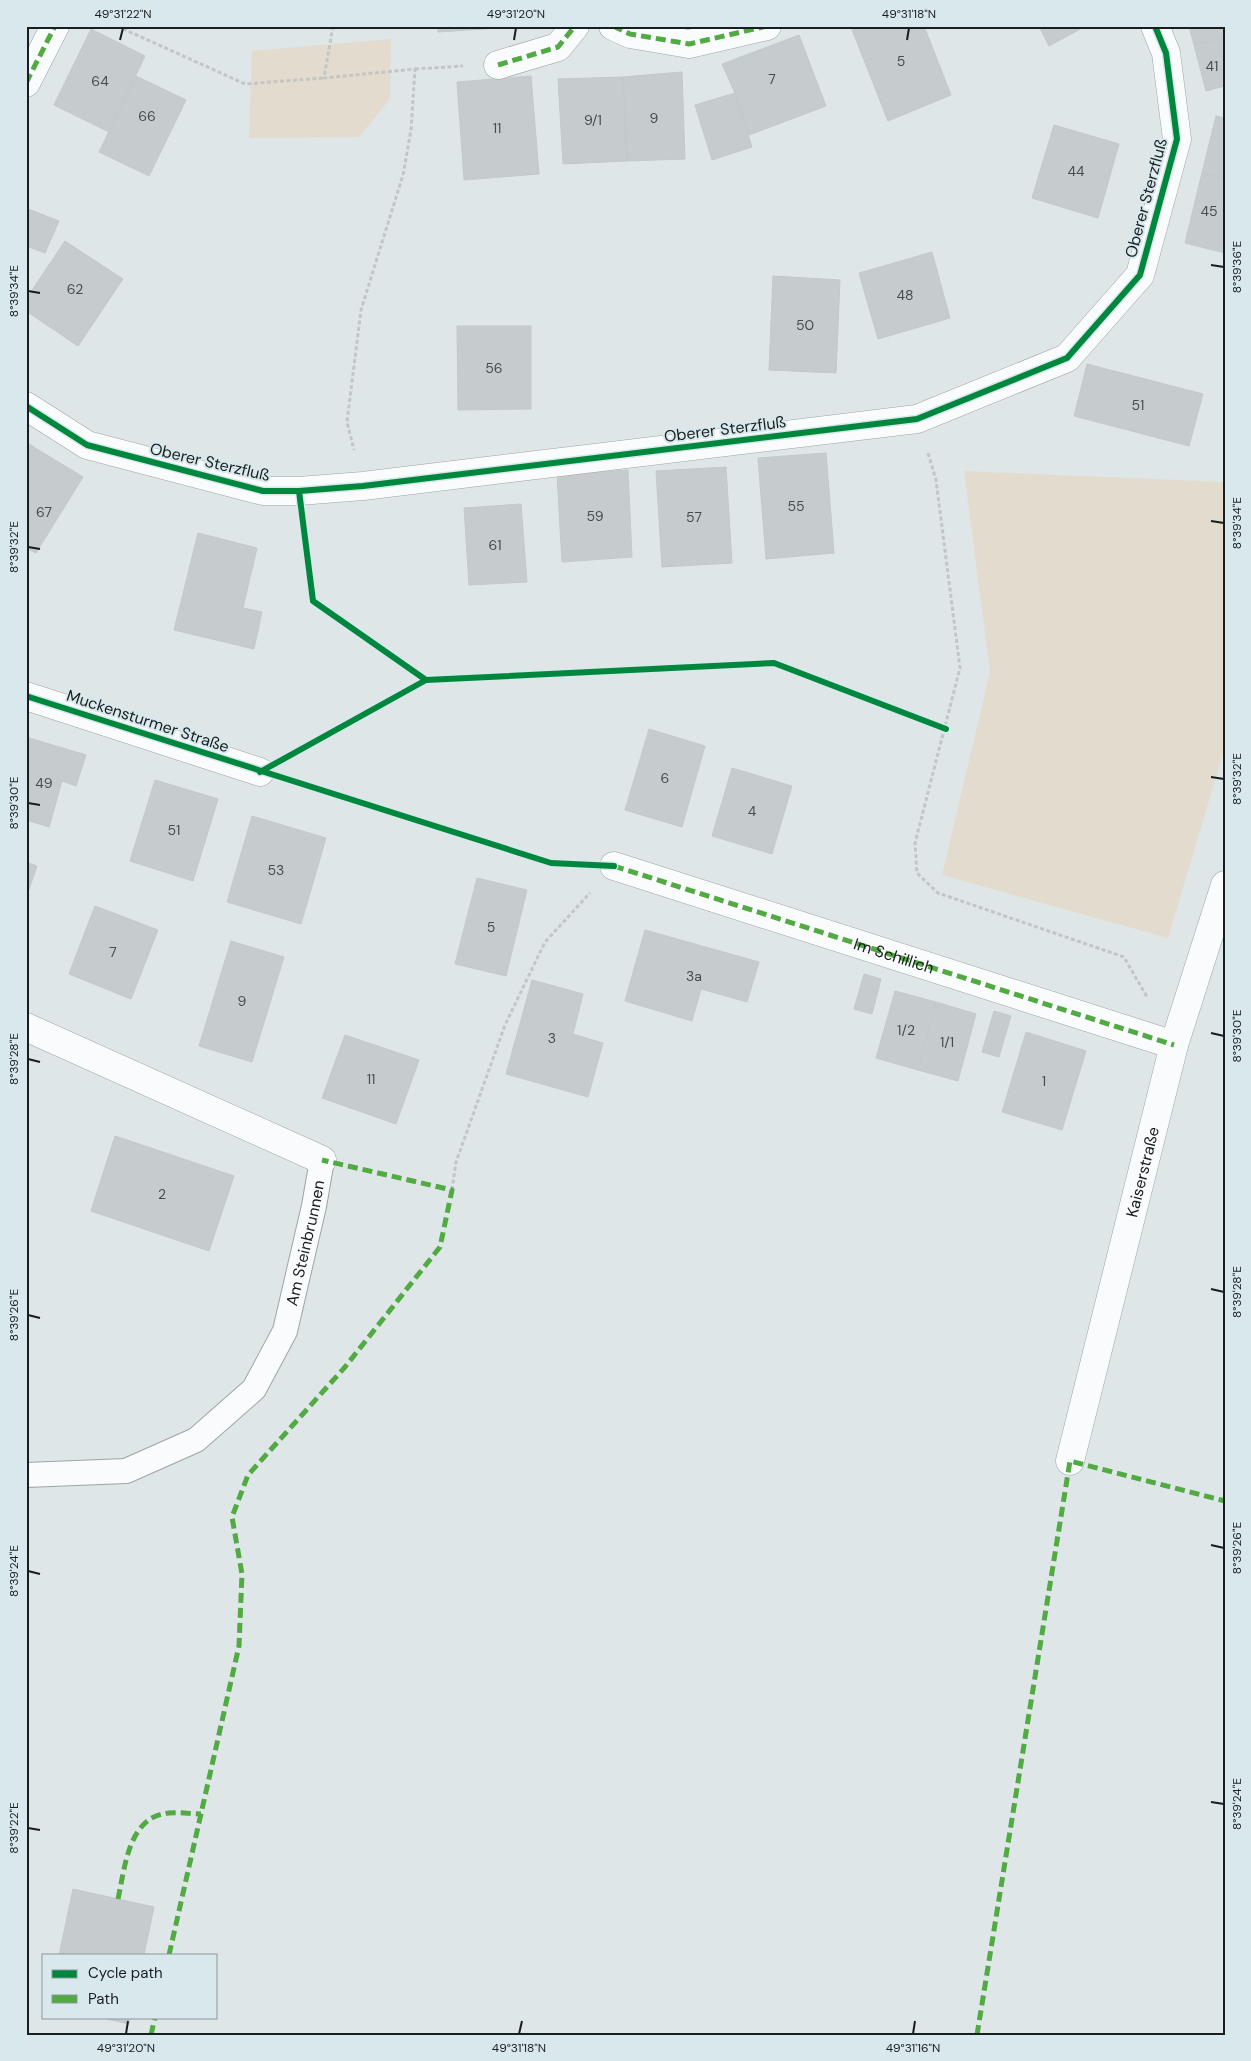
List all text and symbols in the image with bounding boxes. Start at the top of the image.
text: 49°31'22"N [94,6,152,22]
text: 49°31'20"N [487,6,545,22]
text: 49°31'18"N [882,6,936,22]
house number: 5 [897,52,905,70]
house number: 41 [1206,57,1218,75]
house number: 7 [768,70,776,88]
house number: 64 [91,72,109,90]
house number: 66 [138,107,156,125]
house number: 9 [650,109,659,127]
house number: 9/1 [584,111,602,129]
house number: 11 [493,119,501,137]
street label: Oberer Sterzfluß [1120,136,1172,260]
house number: 44 [1068,162,1085,180]
house number: 45 [1200,202,1218,220]
text: 8°39'36"E [1229,241,1245,293]
text: 8°39'34"E [6,265,22,317]
house number: 62 [67,280,83,298]
house number: 48 [896,286,914,304]
house number: 50 [796,316,814,334]
house number: 56 [485,359,503,377]
house number: 51 [1132,396,1144,414]
street label: Oberer Sterzfluß [663,411,787,447]
street label: Oberer Sterzfluß [148,438,272,486]
house number: 55 [787,497,805,515]
text: 8°39'34"E [1229,497,1245,549]
house number: 67 [36,503,52,521]
house number: 59 [587,507,604,525]
house number: 57 [686,508,702,526]
text: 8°39'32"E [6,521,22,573]
house number: 61 [488,536,502,554]
street label: Muckensturmer Straße [64,685,232,757]
text: 8°39'32"E [1229,753,1245,805]
house number: 6 [661,769,669,787]
house number: 49 [35,774,53,792]
text: 8°39'30"E [6,776,22,830]
house number: 4 [748,802,757,820]
house number: 51 [168,821,180,839]
house number: 53 [268,861,284,879]
house number: 5 [487,918,495,936]
street label: Im Schillich [851,933,937,978]
house number: 7 [109,943,117,961]
house number: 3a [686,967,702,985]
house number: 9 [238,992,247,1010]
text: 8°39'30"E [1229,1009,1245,1063]
house number: 1/2 [897,1021,915,1039]
house number: 3 [548,1029,556,1047]
text: 8°39'28"E [6,1033,22,1085]
house number: 1/1 [940,1033,954,1051]
house number: 11 [367,1070,375,1088]
house number: 1 [1042,1072,1046,1090]
street label: Kaiserstraße [1121,1124,1164,1219]
street label: Am Steinbrunnen [281,1178,329,1308]
house number: 2 [158,1185,166,1203]
text: 8°39'28"E [1229,1266,1245,1318]
text: 8°39'26"E [6,1289,22,1341]
text: 8°39'26"E [1229,1522,1245,1574]
text: 8°39'24"E [6,1545,22,1597]
text: 8°39'24"E [1229,1778,1245,1830]
text: 8°39'22"E [6,1802,22,1854]
legend [42,1954,218,2018]
text: Cycle path [88,1963,163,1983]
text: Path [88,1989,119,2009]
text: 49°31'20"N [97,2040,155,2056]
text: 49°31'18"N [492,2040,546,2056]
text: 49°31'16"N [886,2040,940,2056]

